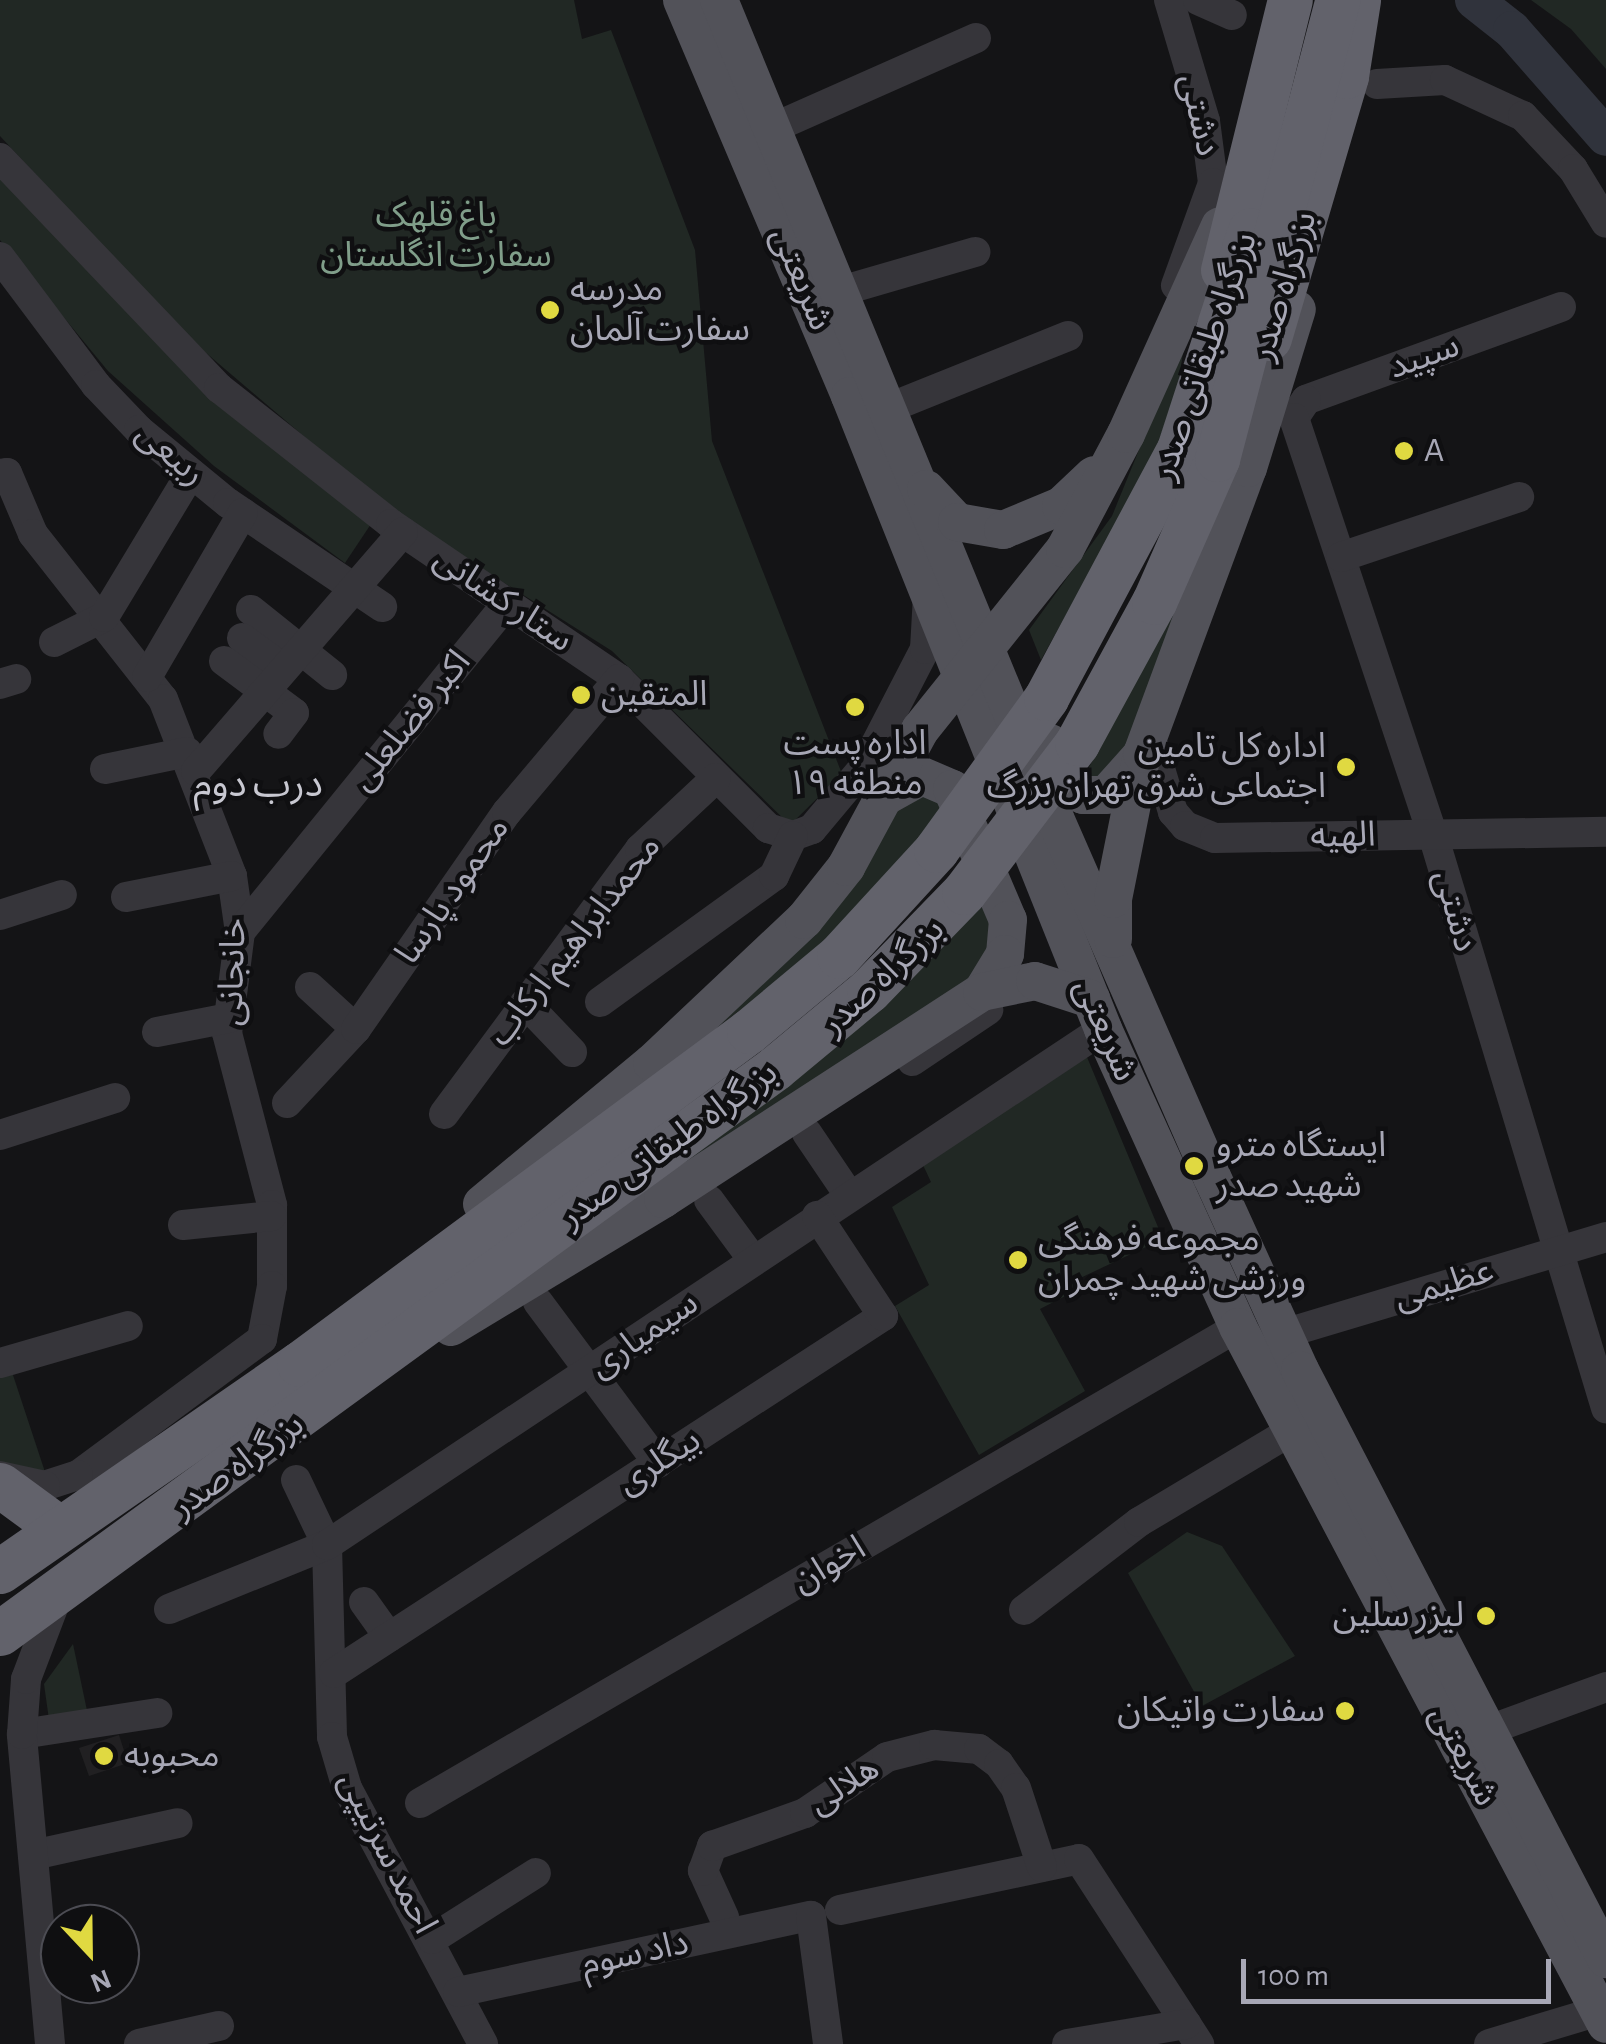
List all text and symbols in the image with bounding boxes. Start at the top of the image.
street label: دشتی [1169,70,1229,160]
park label: باغ قلهک سفارت انگلستان [320,195,552,277]
street label: بزرگراه صدر [1241,206,1327,366]
street label: شریعتی [761,221,841,337]
street label: بزرگراه طبقاتی صدر [1143,227,1267,485]
place label: مدرسه سفارت آلمان [570,269,750,351]
marker: مدرسه سفارت آلمان [539,299,561,321]
street label: سپید [1383,325,1465,389]
street label: ربیعی [127,413,213,495]
place label: A [1424,430,1444,472]
marker: A [1393,440,1415,462]
street label: ستار کشانی [425,538,581,662]
street label: اکبر فضلعلی [342,642,480,800]
place label: المتقین [601,674,708,716]
marker: المتقین [570,684,592,706]
marker: اداره پست منطقه ۱۹ [844,696,866,718]
place label: اداره پست منطقه ۱۹ [783,723,927,805]
place label: اداره کل تامین اجتماعی شرق تهران بزرگ [987,726,1326,808]
marker: اداره کل تامین اجتماعی شرق تهران بزرگ [1335,756,1357,778]
district label: درب دوم [193,763,323,809]
street label: محمود پارسا [387,809,519,973]
street label: الهیه [1310,814,1376,858]
street label: محمدابراهیم ارکاب [480,827,670,1055]
street label: دشتی [1423,865,1487,957]
street label: بزرگراه صدر [813,909,953,1045]
street label: خانجانی [210,917,256,1027]
street label: شریعتی [1064,972,1146,1088]
street label: بزرگراه طبقاتی صدر [552,1052,786,1238]
place label: ایستگاه مترو شهید صدر [1216,1125,1386,1207]
marker: ایستگاه مترو شهید صدر [1181,1153,1207,1179]
place label: مجموعه فرهنگی ورزشی شهید چمران [1038,1219,1306,1301]
marker: مجموعه فرهنگی ورزشی شهید چمران [1007,1249,1029,1271]
street label: عظیمی [1389,1250,1499,1320]
street label: سیمیاری [581,1282,707,1388]
street label: بزرگراه صدر [164,1404,312,1528]
street label: بیگلری [609,1420,709,1504]
street label: اخوان [785,1527,873,1603]
place label: لیزر سلین [1333,1595,1464,1637]
marker: لیزر سلین [1473,1603,1499,1629]
place label: سفارت واتیکان [1117,1690,1325,1732]
street label: شریعتی [1419,1699,1507,1813]
marker: سفارت واتیکان [1334,1700,1356,1722]
place label: محبوبه [124,1735,220,1777]
marker: محبوبه [93,1745,115,1767]
street label: هلالی [801,1748,887,1824]
street label: احمد سرتیپی [328,1765,446,1941]
north arrow [40,1904,140,2004]
street label: داد سوم [578,1922,692,1986]
scale bar [1246,1939,1556,2001]
text: 100 m [1258,1961,1329,1991]
text: N [86,1963,115,1997]

